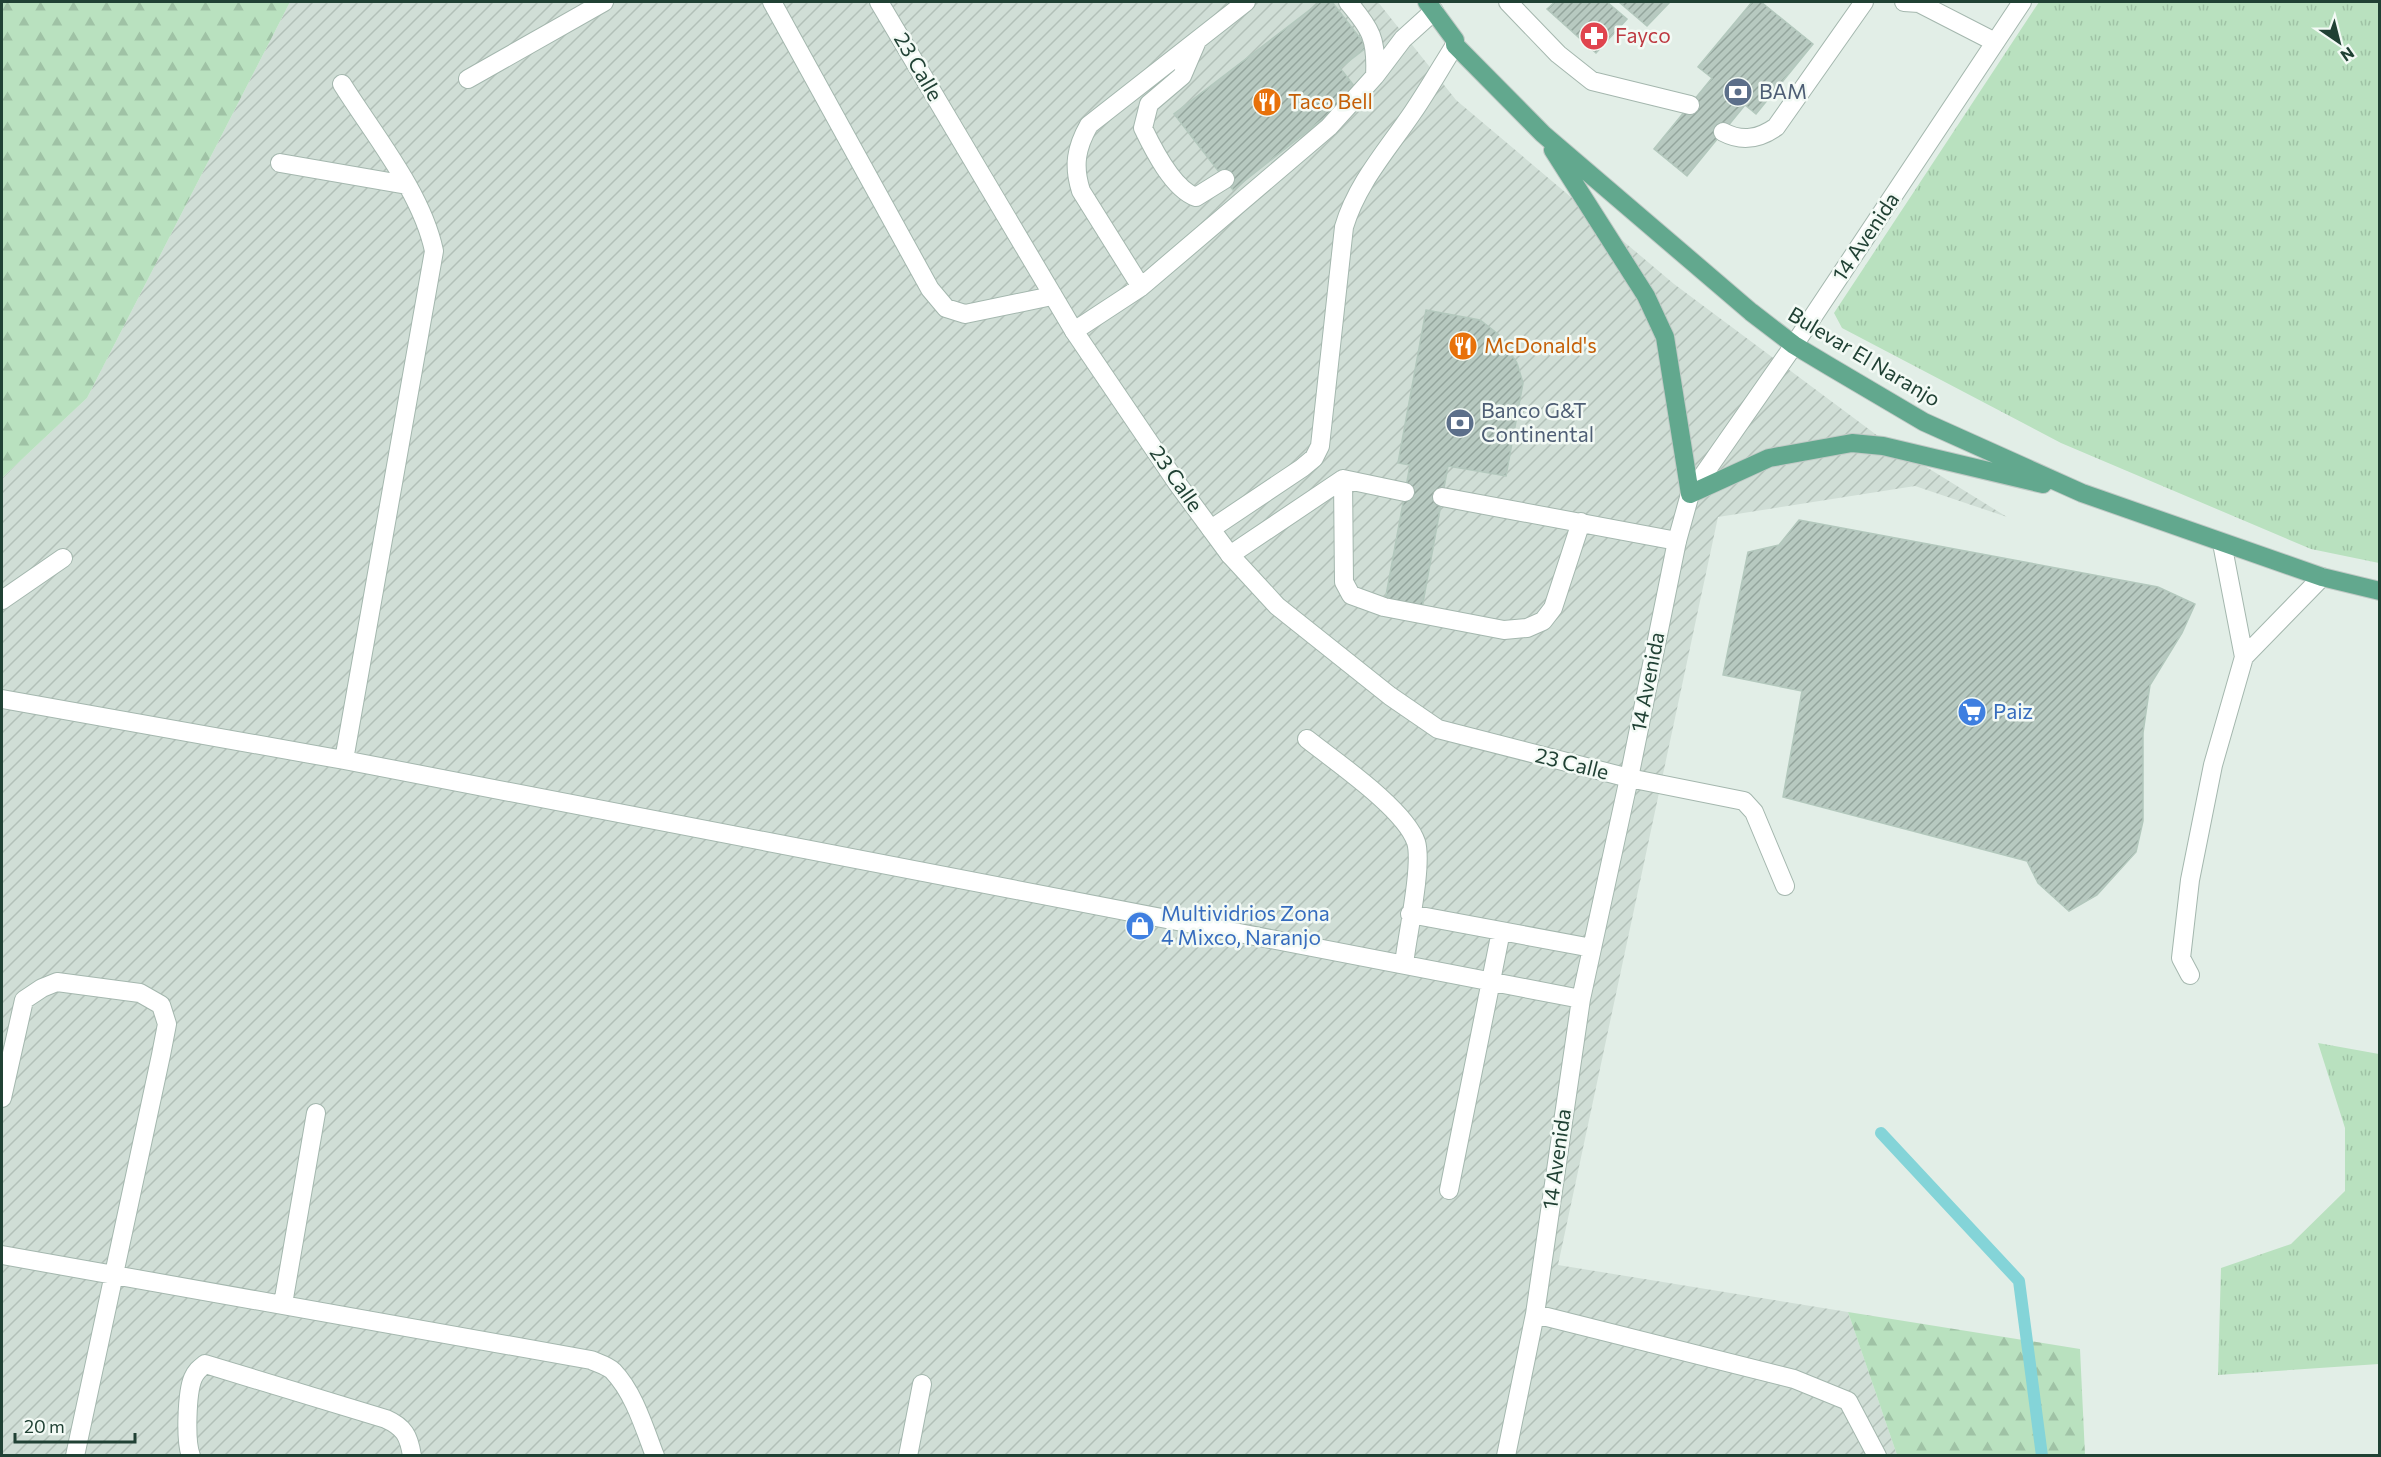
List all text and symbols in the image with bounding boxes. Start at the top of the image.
north arrow [2309,12,2369,72]
pharmacy icon: Fayco [1578,20,1610,52]
place label: Fayco [1615,22,1671,47]
street label: 23 Calle [890,28,949,105]
text: N [2338,43,2358,66]
bank icon: BAM [1722,76,1754,108]
place label: BAM [1759,78,1807,103]
restaurant icon: Taco Bell [1251,86,1283,118]
place label: Taco Bell [1288,88,1373,113]
street label: 14 Avenida [1826,187,1903,285]
street label: Bulevar El Naranjo [1784,300,1945,411]
restaurant icon: McDonald's [1447,330,1479,362]
place label: McDonald's [1484,332,1597,357]
place label: Banco G&T Continental [1481,397,1594,446]
bank icon: Banco G&T Continental [1444,407,1476,439]
street label: 23 Calle [1146,440,1209,516]
street label: 14 Avenida [1625,630,1668,734]
supermarket icon: Paiz [1956,696,1988,728]
place label: Paiz [1993,698,2033,723]
street label: 23 Calle [1533,741,1612,784]
place label: Multividrios Zona 4 Mixco, Naranjo [1161,900,1330,949]
shop icon: Multividrios Zona 4 Mixco, Naranjo [1124,910,1156,942]
street label: 14 Avenida [1536,1107,1575,1211]
scale bar [15,1406,135,1444]
text: 20 m [24,1415,65,1437]

